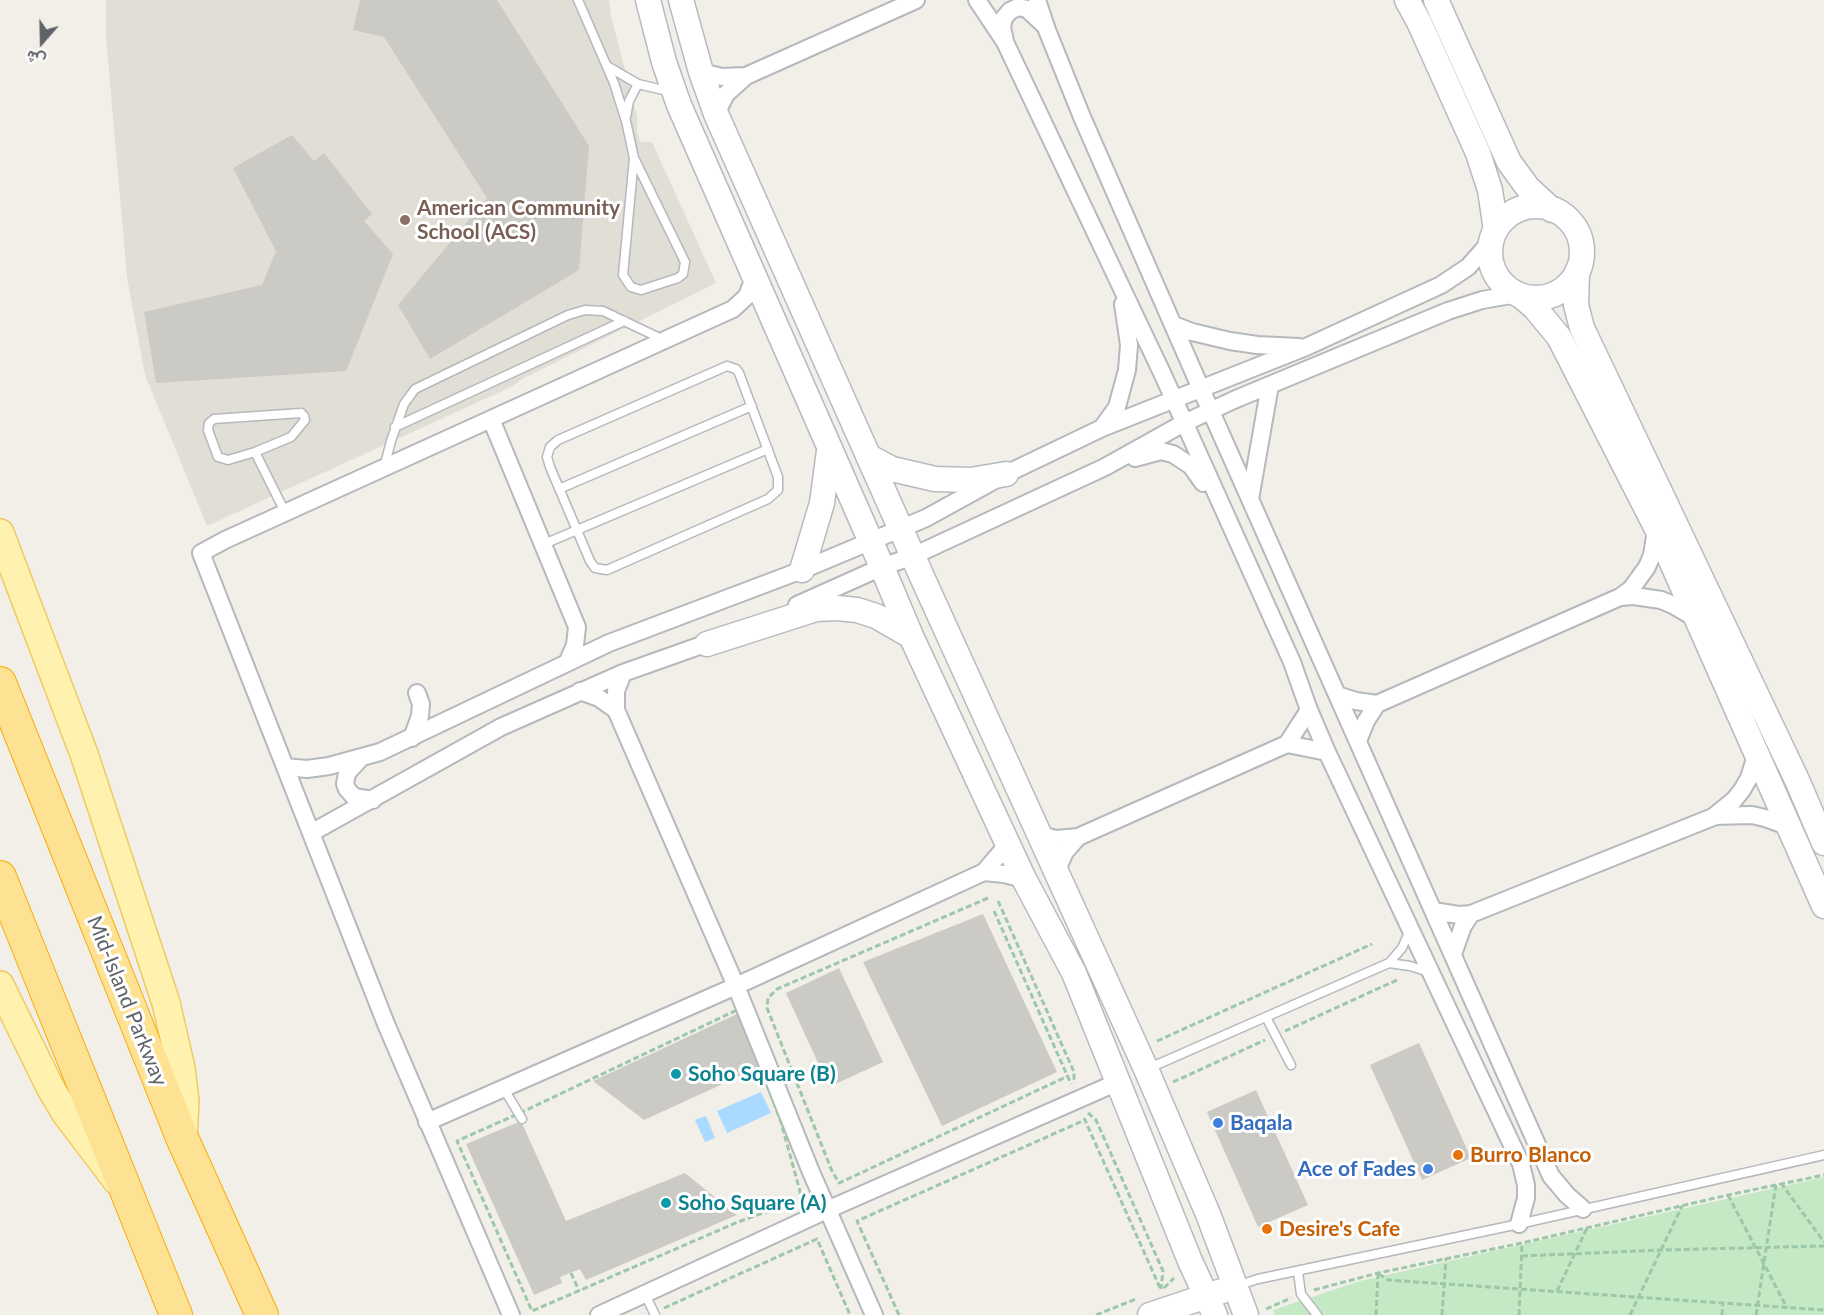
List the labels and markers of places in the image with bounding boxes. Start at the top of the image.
place label: American Community School (ACS) [417,195,620,245]
marker: American Community School (ACS) [398,213,412,227]
place label: Soho Square (B) [688,1061,836,1087]
marker: Soho Square (B) [669,1067,683,1081]
place label: Baqala [1230,1110,1293,1136]
marker: Baqala [1211,1116,1225,1130]
place label: Burro Blanco [1470,1142,1591,1168]
marker: Burro Blanco [1451,1148,1465,1162]
place label: Ace of Fades [1298,1156,1416,1182]
marker: Ace of Fades [1421,1162,1435,1176]
place label: Soho Square (A) [678,1190,826,1216]
marker: Soho Square (A) [659,1196,673,1210]
place label: Desire's Cafe [1279,1216,1400,1242]
marker: Desire's Cafe [1260,1222,1274,1236]

